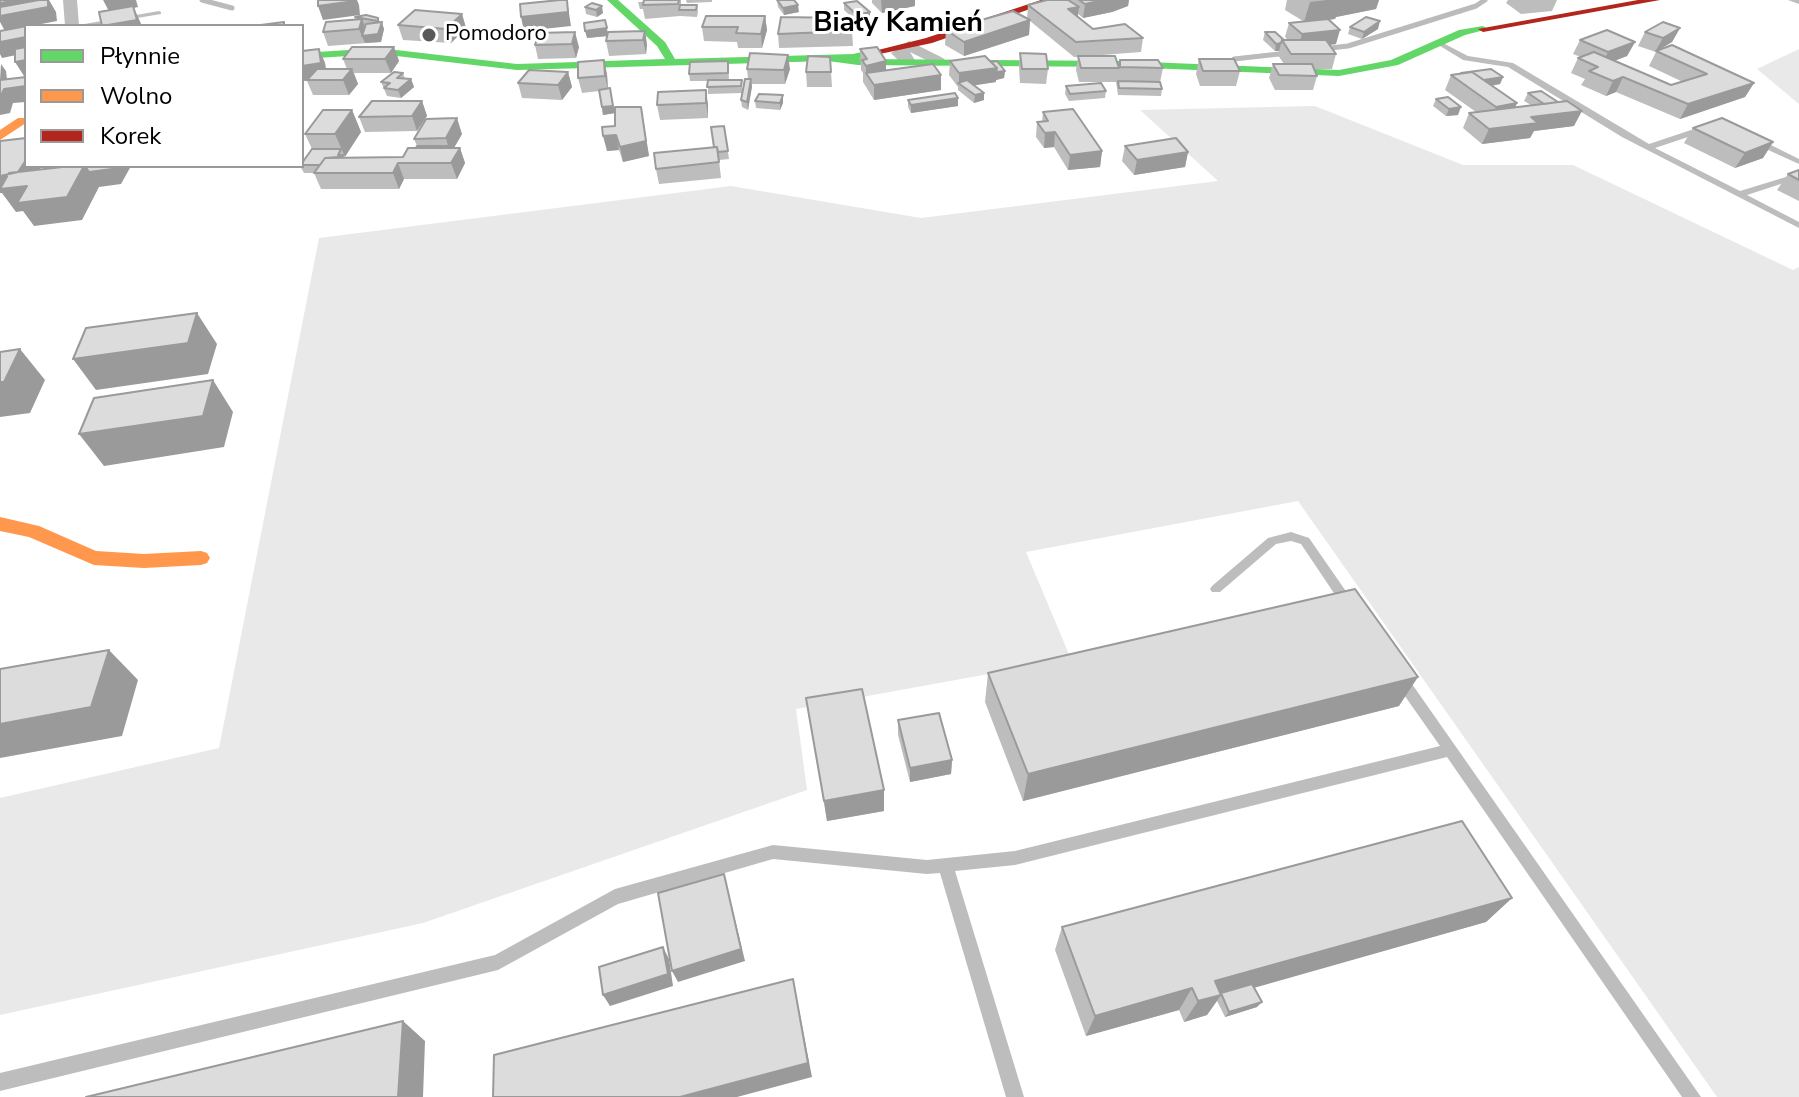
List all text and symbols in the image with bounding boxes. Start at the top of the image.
district label: Biały Kamień [813,7,983,41]
place label: Pomodoro [445,22,547,48]
legend [24,24,304,168]
marker: Pomodoro [420,26,438,44]
text: Płynnie [100,40,180,72]
text: Wolno [100,80,172,112]
text: Korek [100,120,161,152]

